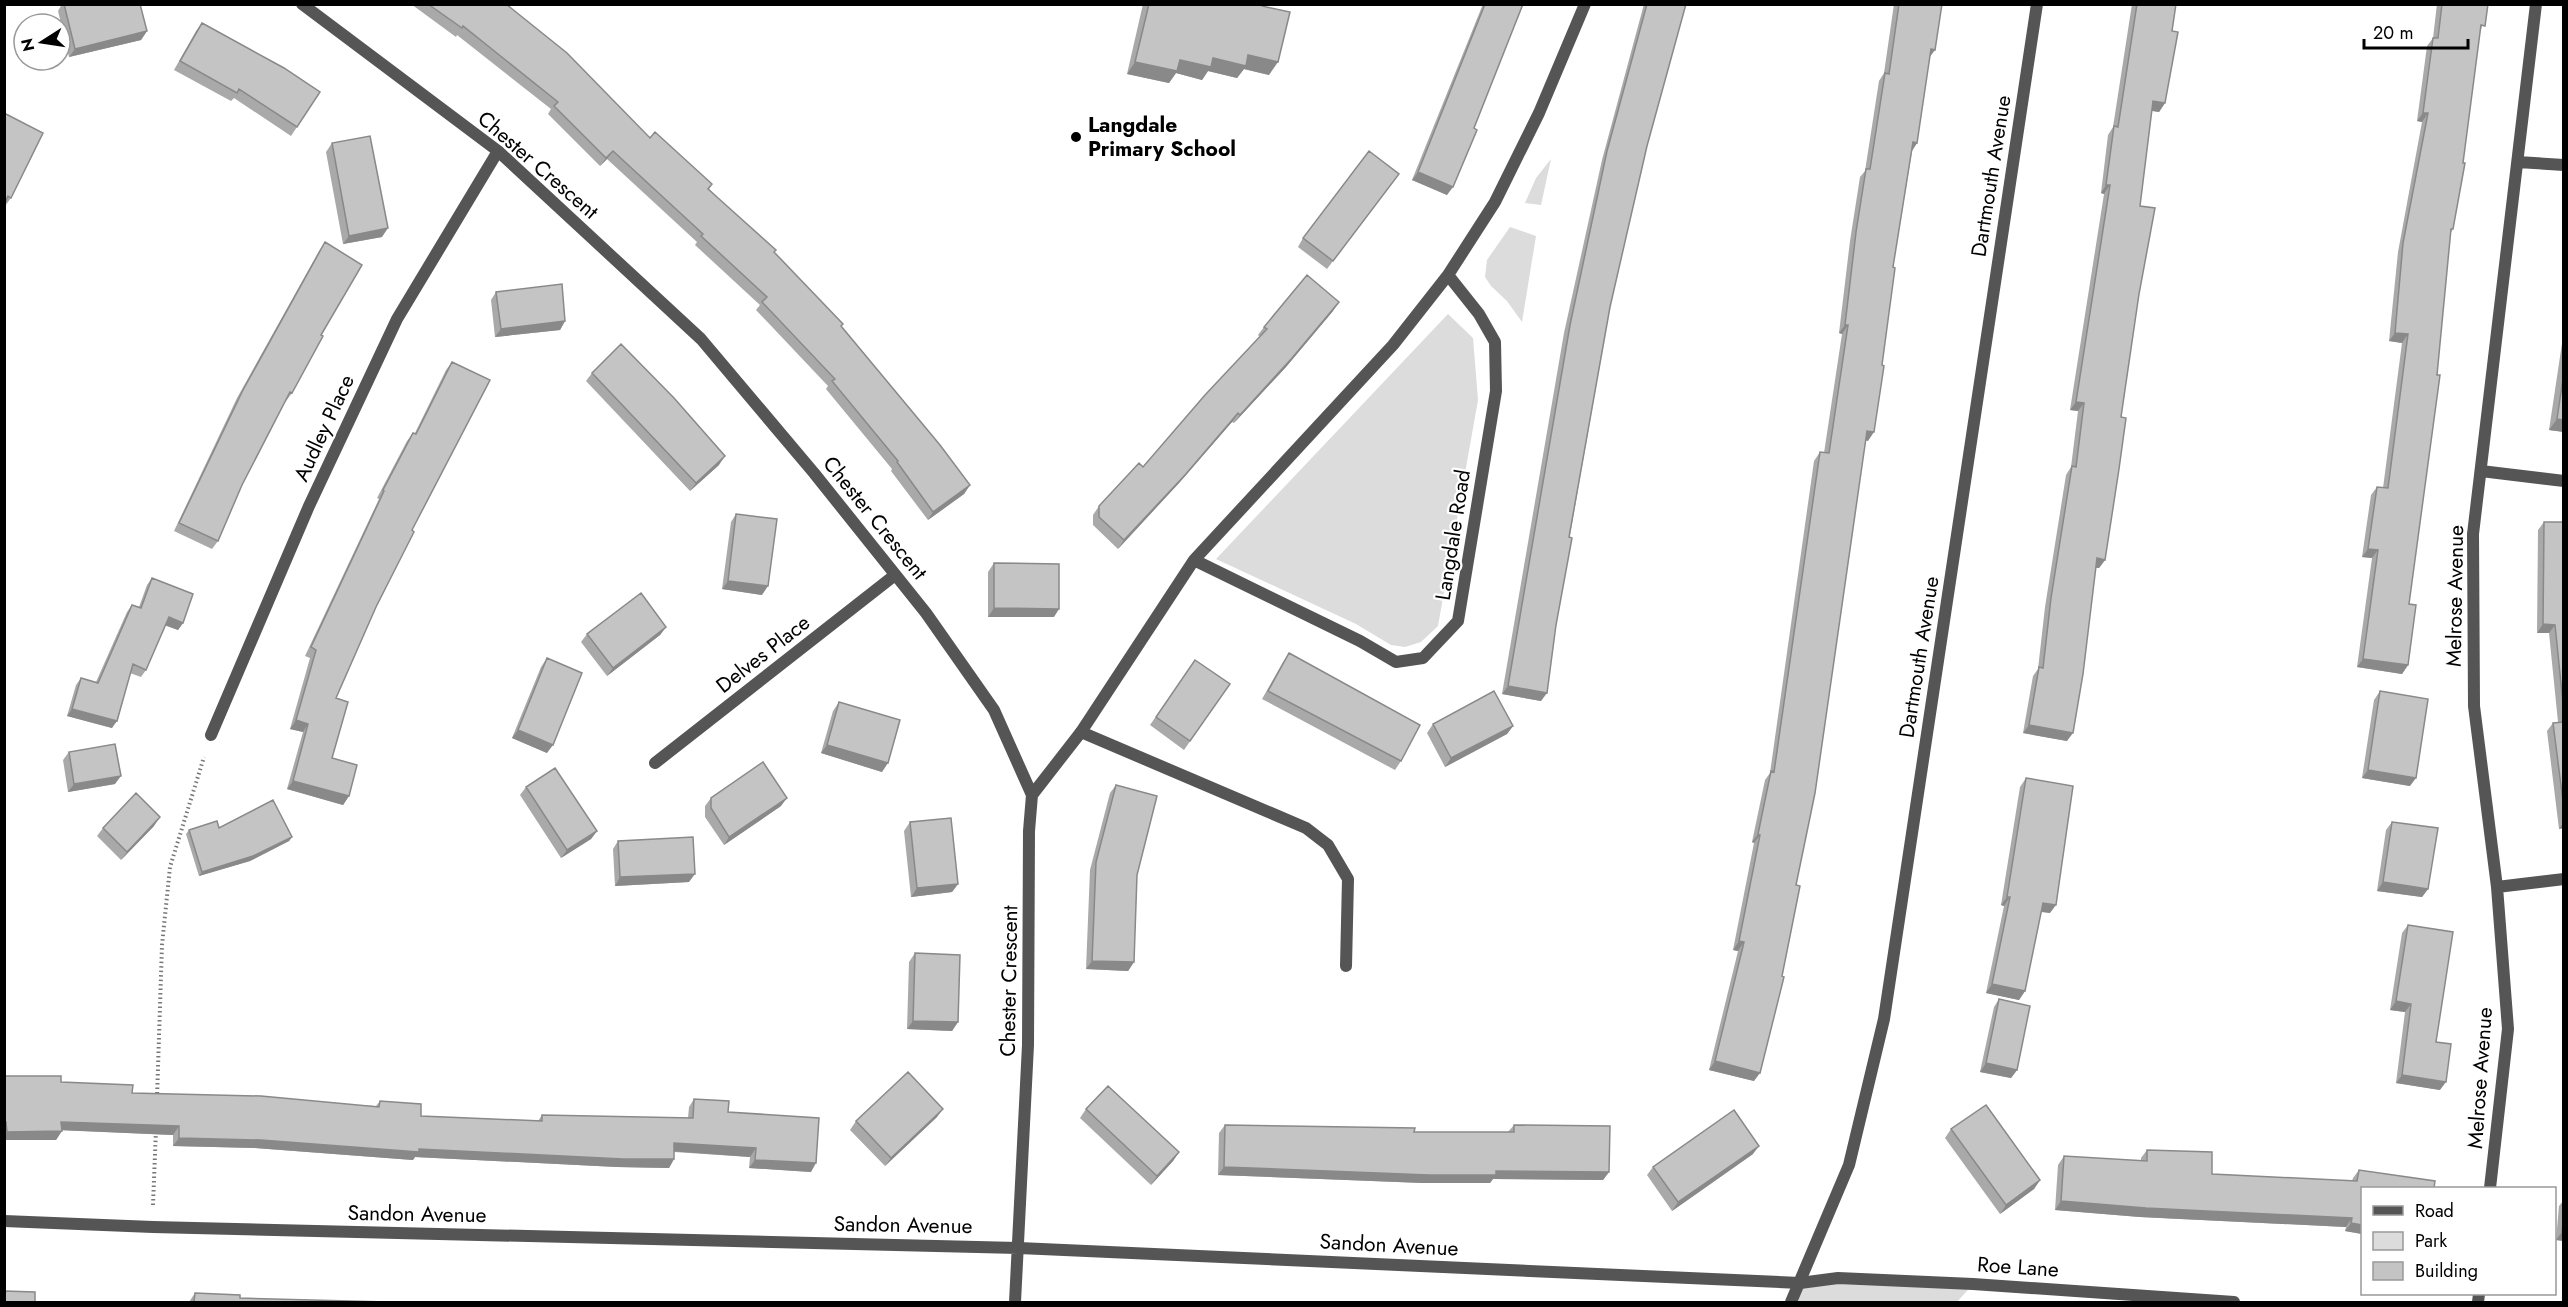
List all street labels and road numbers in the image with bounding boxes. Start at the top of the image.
street label: Dartmouth Avenue [1963,93,2019,259]
street label: Chester Crescent [471,104,605,226]
street label: Audley Place [286,370,362,486]
street label: Chester Crescent [816,450,934,586]
street label: Langdale Road [1428,468,1478,602]
street label: Melrose Avenue [2439,525,2471,667]
street label: Dartmouth Avenue [1891,574,1947,740]
street label: Delves Place [710,608,816,700]
street label: Chester Crescent [993,905,1025,1057]
street label: Melrose Avenue [2460,1006,2500,1150]
street label: Sandon Avenue [347,1198,487,1230]
street label: Sandon Avenue [833,1209,973,1241]
street label: Sandon Avenue [1319,1226,1459,1264]
street label: Roe Lane [1976,1249,2060,1285]

